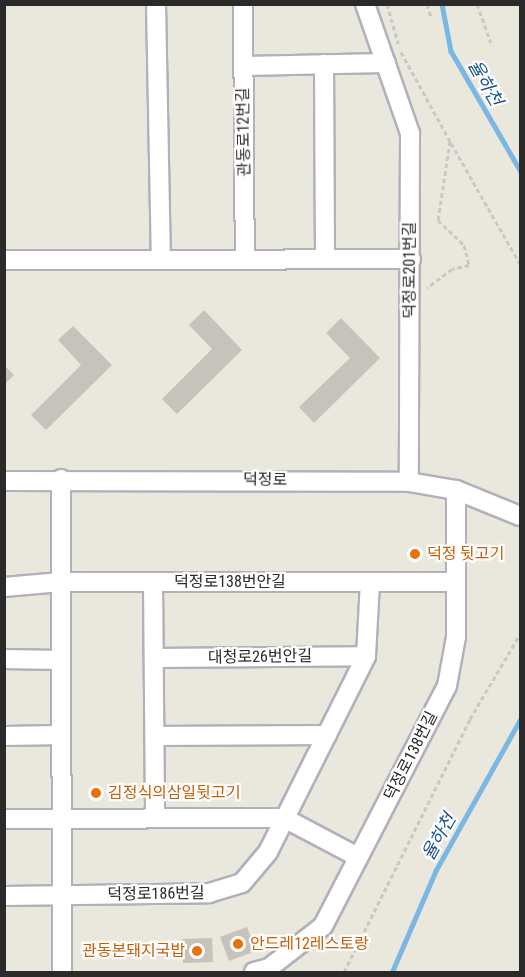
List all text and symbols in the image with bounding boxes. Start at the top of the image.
water label: 율하천 [463,56,507,110]
street label: 관동로12번길 [234,87,254,177]
street label: 덕정로201번길 [400,221,420,319]
street label: 덕정로 [243,470,287,490]
place label: 덕정 뒷고기 [427,544,504,564]
marker: 덕정 뒷고기 [408,547,422,561]
street label: 덕정로138번안길 [174,572,286,592]
street label: 대청로26번안길 [208,646,312,668]
street label: 덕정로138번길 [380,708,442,804]
place label: 김정식의삼일뒷고기 [108,783,240,803]
marker: 김정식의삼일뒷고기 [89,786,103,800]
water label: 율하천 [418,810,460,864]
street label: 덕정로186번길 [107,884,205,904]
place label: 안드레12레스토랑 [250,934,369,954]
marker: 안드레12레스토랑 [231,937,245,951]
place label: 관동본돼지국밥 [82,941,185,961]
marker: 관동본돼지국밥 [190,944,204,958]

